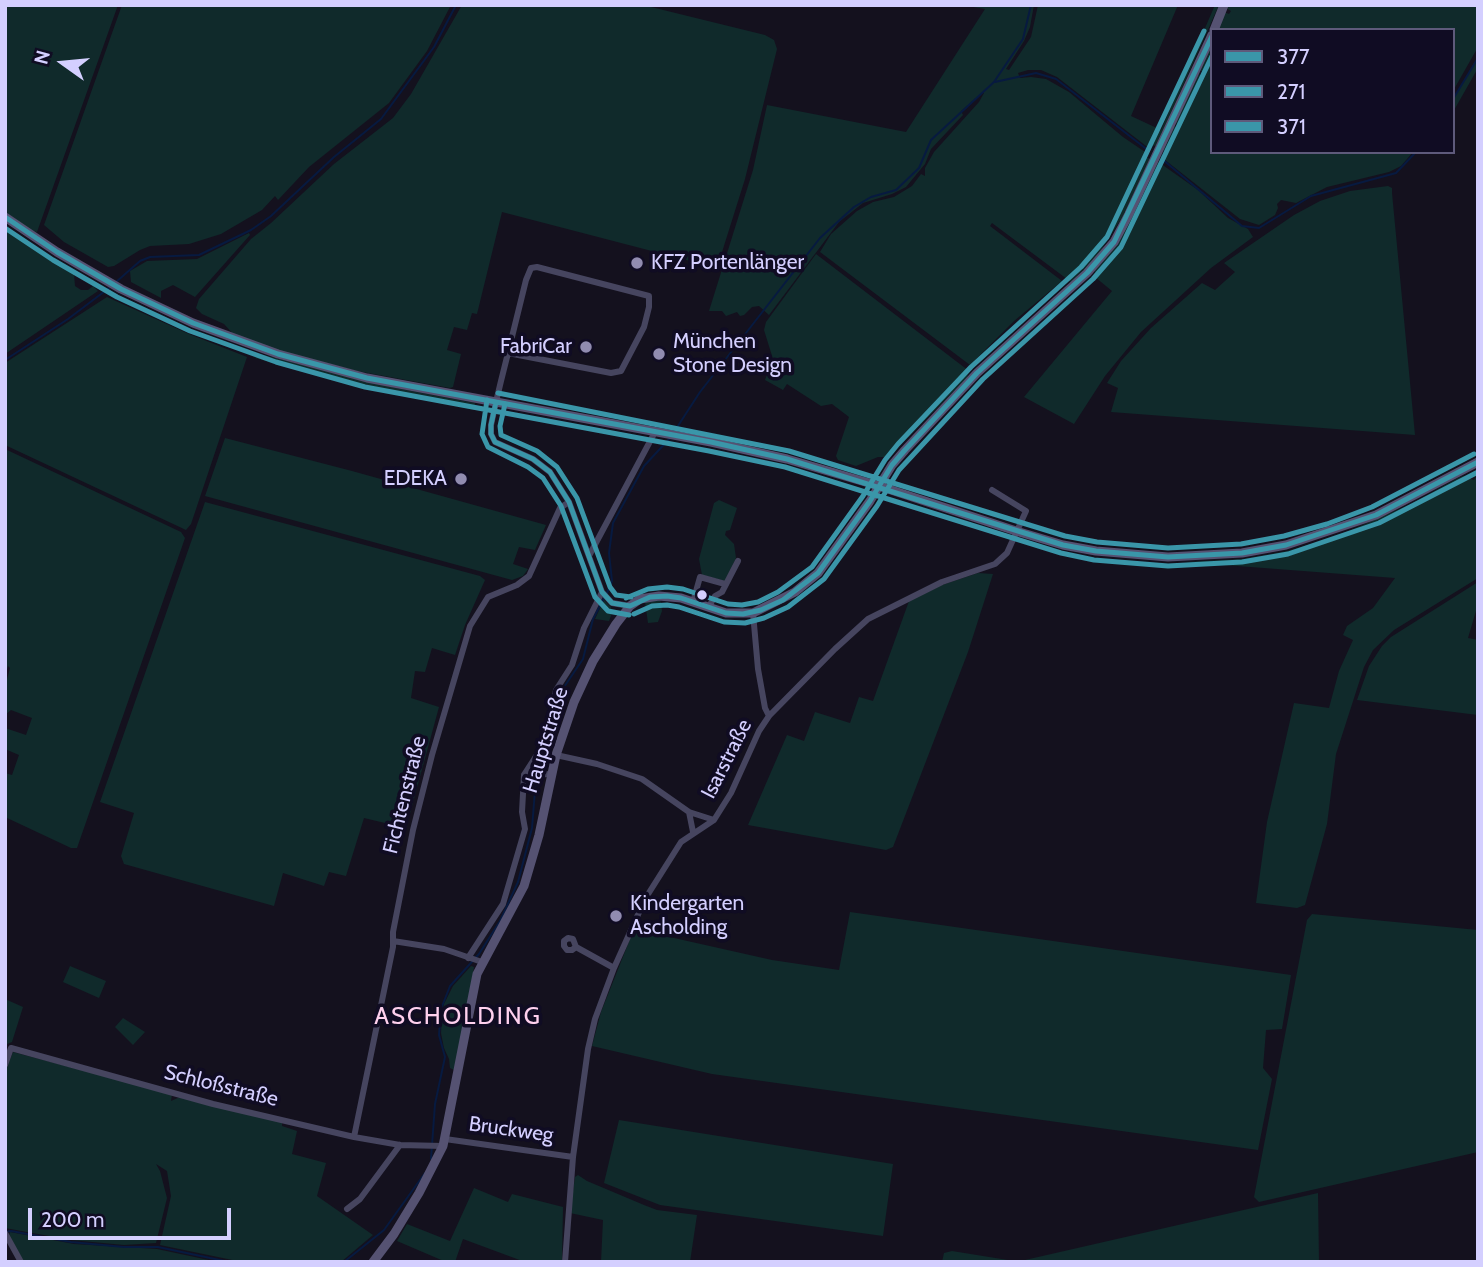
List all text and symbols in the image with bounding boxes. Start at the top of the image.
north arrow [28,28,98,98]
legend [1210,28,1455,154]
text: 377 [1277,44,1310,69]
text: N [29,48,55,67]
text: 271 [1277,79,1305,104]
text: 371 [1277,114,1306,139]
place label: KFZ Portenlänger [651,250,804,276]
marker: KFZ Portenlänger [629,255,645,271]
place label: München Stone Design [673,329,792,379]
place label: FabriCar [500,334,572,360]
marker: FabriCar [578,339,594,355]
marker: München Stone Design [651,346,667,362]
place label: EDEKA [384,466,447,492]
marker: EDEKA [453,471,469,487]
unlabelled marker [695,588,709,602]
street label: Hauptstraße [518,684,574,796]
street label: Isarstraße [696,715,758,803]
street label: Fichtenstraße [378,733,432,857]
place label: Kindergarten Ascholding [630,891,744,941]
marker: Kindergarten Ascholding [608,908,624,924]
district label: ASCHOLDING [375,1003,541,1031]
street label: Schloßstraße [161,1060,281,1112]
street label: Bruckweg [467,1112,555,1148]
scale bar [32,1194,234,1238]
text: 200 m [41,1207,104,1232]

